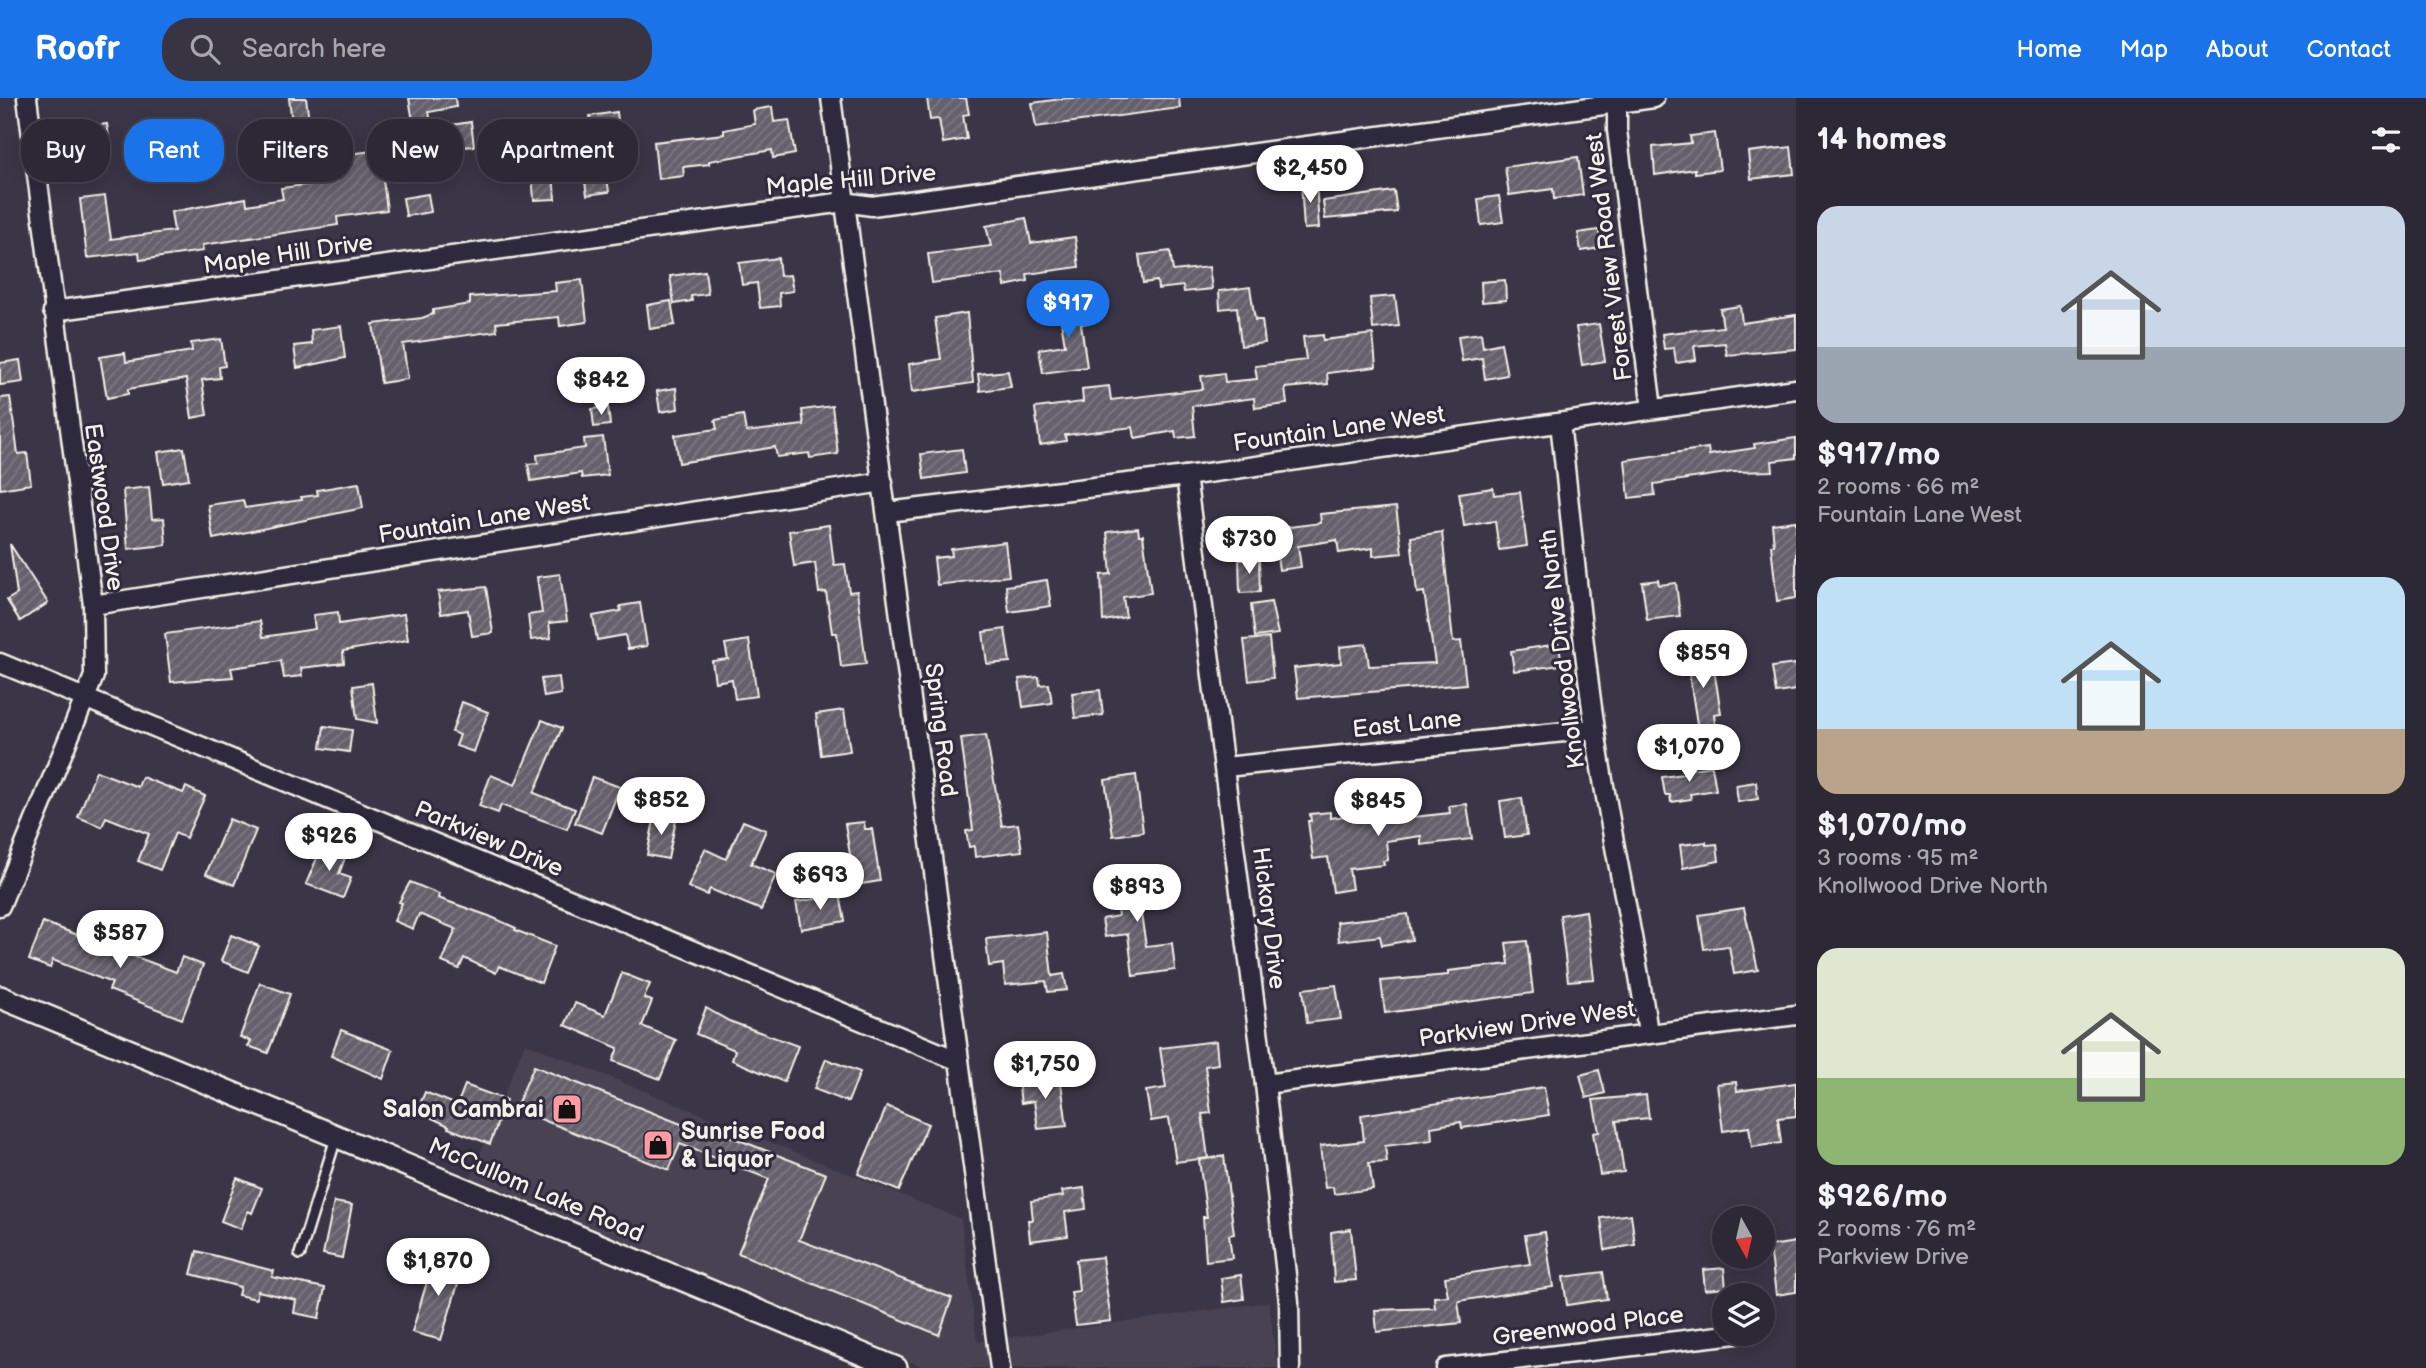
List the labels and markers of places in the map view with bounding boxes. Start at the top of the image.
pin: $2,450 [1253,146,1367,205]
pin: $917 [1027,280,1109,340]
pin: $842 [560,358,642,417]
pin: $730 [1208,517,1290,576]
pin: $859 [1662,630,1744,690]
pin: $1,070 [1632,724,1746,784]
pin: $852 [620,778,702,837]
pin: $845 [1337,778,1419,838]
pin: $926 [288,814,370,873]
pin: $693 [779,852,861,912]
pin: $893 [1096,864,1178,924]
pin: $587 [79,910,161,970]
pin: $1,750 [988,1042,1102,1101]
shop icon: Salon Cambrai [550,1092,584,1126]
place label: Salon Cambrai [383,1095,544,1124]
place label: Sunrise Food & Liquor [681,1117,825,1174]
shop icon: Sunrise Food & Liquor [641,1128,675,1162]
pin: $1,870 [381,1238,495,1298]

